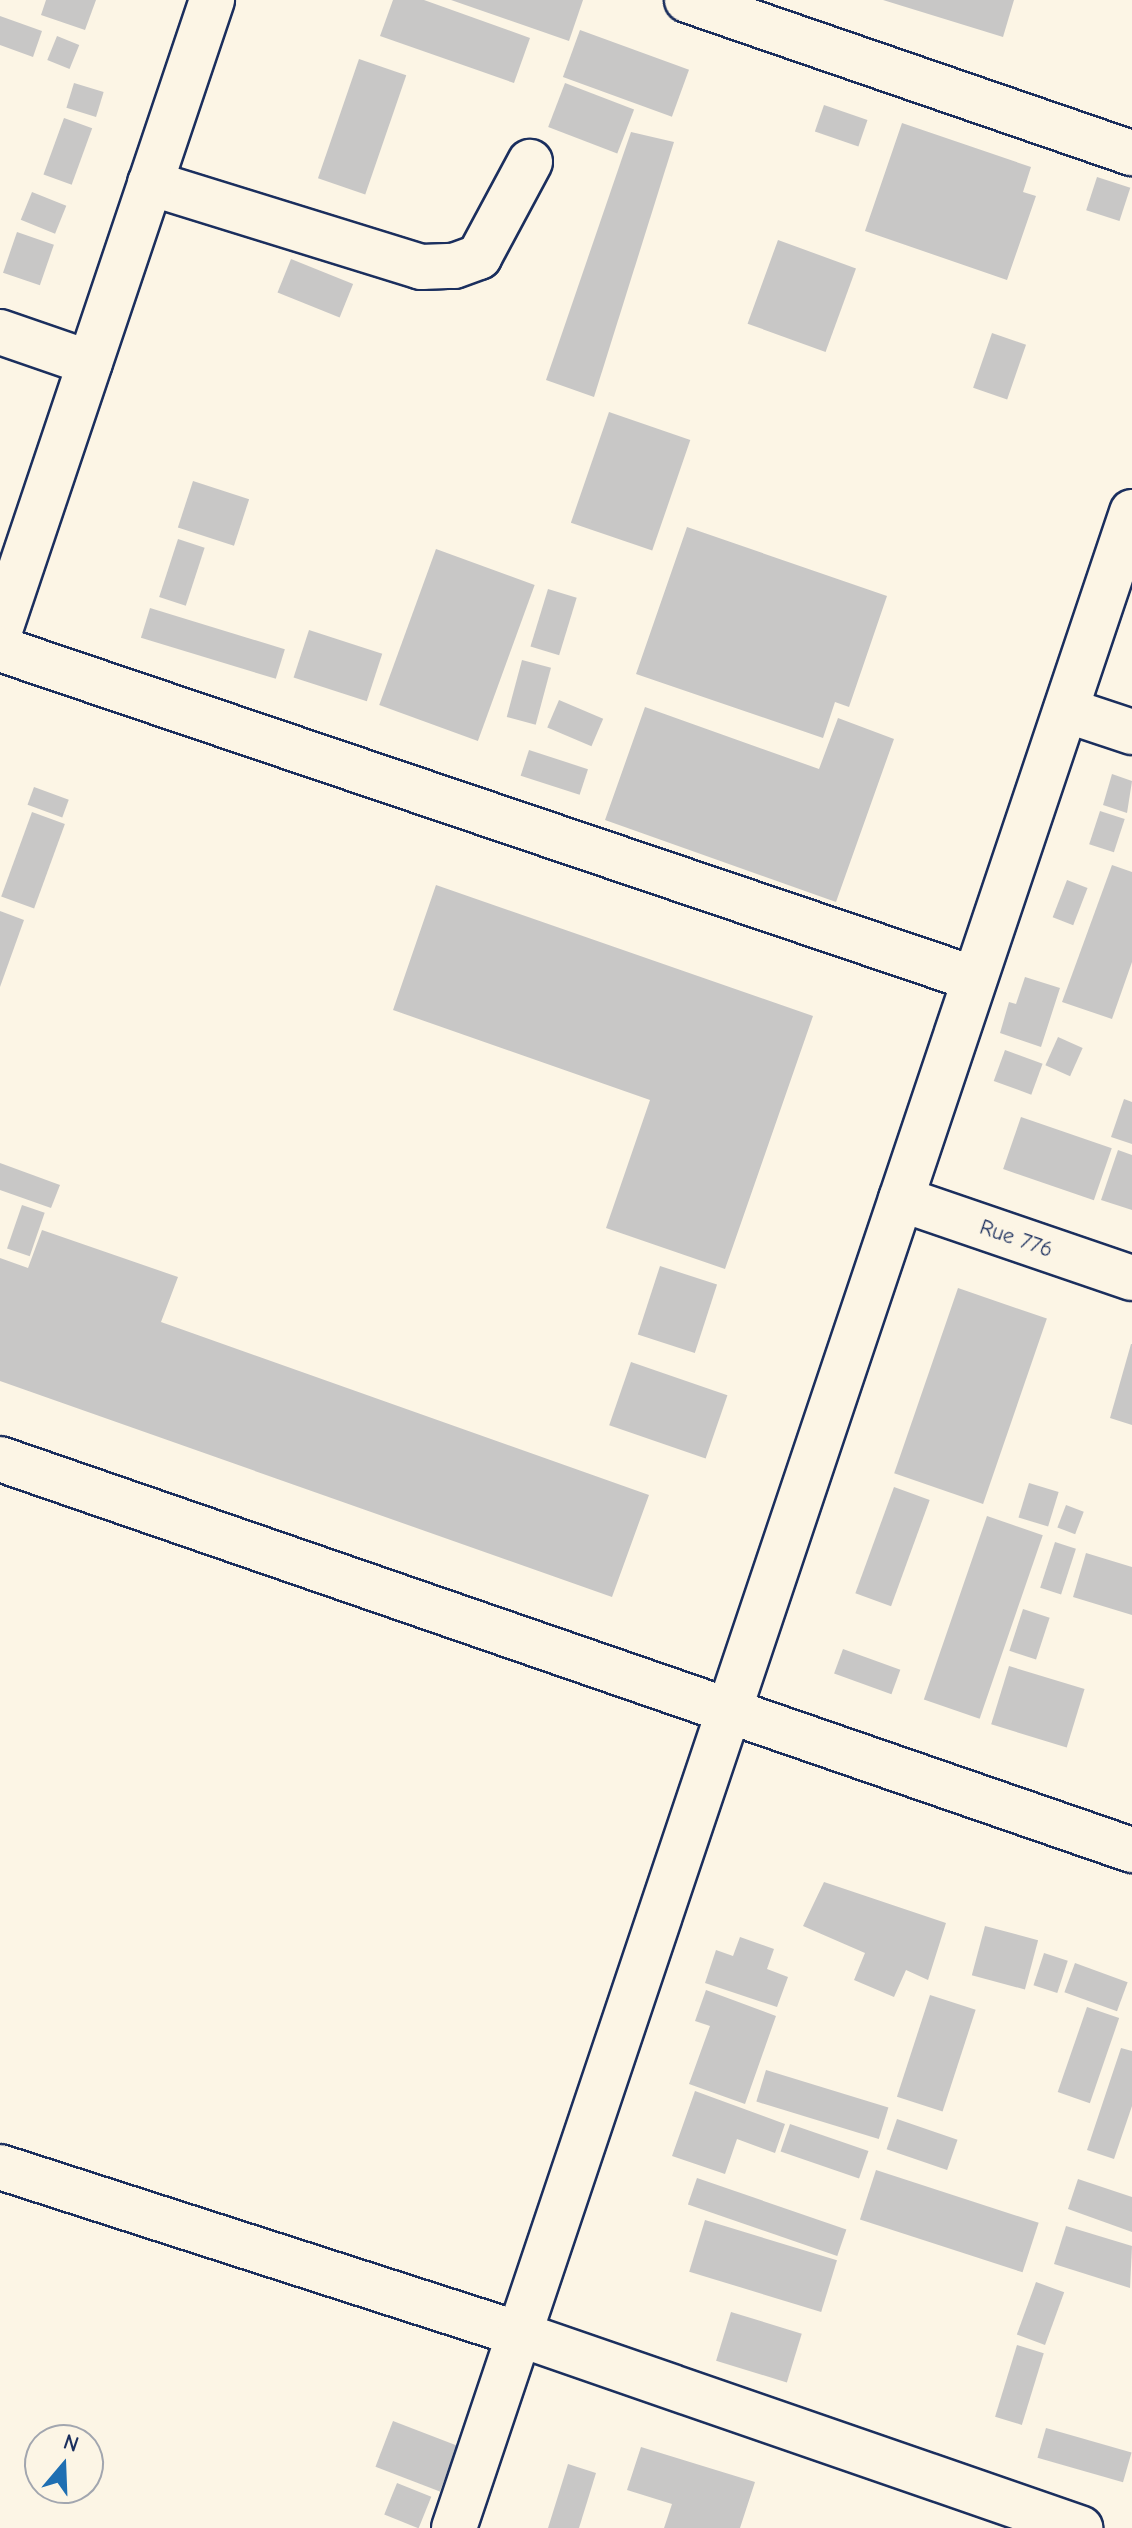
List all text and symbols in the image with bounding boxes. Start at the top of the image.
street label: Rue 776 [976,1214,1056,1264]
north arrow [24,2424,104,2504]
text: N [60,2429,82,2458]

